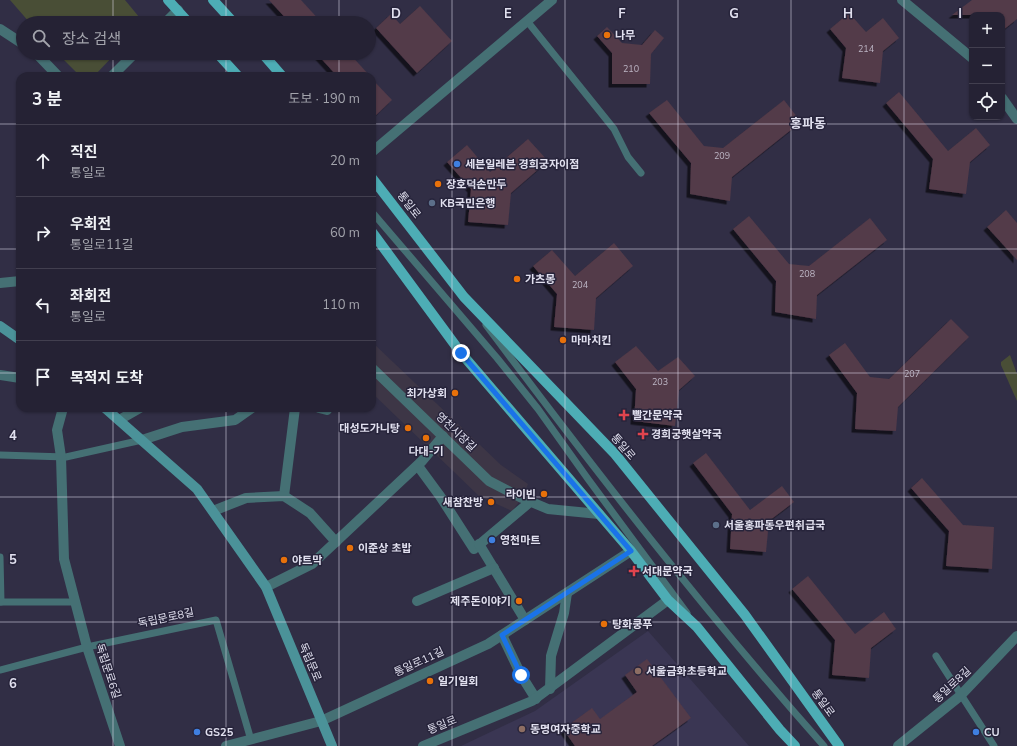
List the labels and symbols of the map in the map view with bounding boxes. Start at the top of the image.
text: D [391,5,401,23]
text: E [504,5,512,23]
text: F [618,5,626,23]
text: G [729,5,739,23]
text: H [843,5,853,23]
text: I [958,5,962,23]
place label: 나무 [615,28,635,43]
marker: 나무 [602,30,612,40]
house number: 214 [858,43,875,55]
house number: 210 [623,63,639,75]
district label: 홍파동 [790,115,826,133]
house number: 209 [714,150,730,162]
place label: 세븐일레븐 경희궁자이점 [465,157,579,172]
marker: 세븐일레븐 경희궁자이점 [452,159,462,169]
place label: 장호덕손만두 [446,177,507,192]
marker: 장호덕손만두 [433,179,443,189]
street label: 통일로 [394,188,424,222]
place label: KB국민은행 [440,196,495,211]
marker: KB국민은행 [427,198,437,208]
house number: 208 [799,268,815,280]
place label: 가츠몽 [525,272,555,287]
marker: 가츠몽 [512,274,522,284]
house number: 204 [572,279,589,291]
place label: 마마치킨 [571,333,611,348]
marker: 마마치킨 [558,335,568,345]
route end [452,344,470,362]
house number: 207 [904,368,920,380]
house number: 203 [652,376,668,388]
place label: 최가상회 [407,386,447,401]
marker: 최가상회 [450,388,460,398]
place label: 빨간문약국 [632,408,683,423]
street label: 영천시장길 [433,409,479,455]
marker: 빨간문약국 [619,410,629,420]
place label: 대성도가니탕 [339,421,400,436]
marker: 대성도가니탕 [403,423,413,433]
text: 4 [9,427,17,445]
place label: 경희궁햇살약국 [651,427,722,442]
marker: 경희궁햇살약국 [638,429,648,439]
street label: 통일로 [607,431,639,463]
marker: 다대-기 [421,433,431,443]
place label: 다대-기 [408,444,444,459]
place label: 라이빈 [506,487,536,502]
marker: 라이빈 [539,489,549,499]
place label: 새참찬방 [443,495,483,510]
marker: 새참찬방 [486,497,496,507]
place label: 서울홍파동우편취급국 [724,518,825,533]
marker: 서울홍파동우편취급국 [711,520,721,530]
place label: 영천마트 [500,533,540,548]
marker: 영천마트 [487,535,497,545]
place label: 이준상 초밥 [358,541,412,556]
marker: 이준상 초밥 [345,543,355,553]
text: 5 [9,551,17,569]
place label: 야트막 [292,553,322,568]
marker: 야트막 [279,555,289,565]
place label: 서대문약국 [642,564,693,579]
marker: 서대문약국 [629,566,639,576]
place label: 제주돈이야기 [450,594,511,609]
marker: 제주돈이야기 [514,596,524,606]
street label: 독립문로8길 [136,605,196,631]
place label: 탕화쿵푸 [612,617,652,632]
marker: 탕화쿵푸 [599,619,609,629]
street label: 독립문로 [295,640,325,684]
street label: 독립문로6길 [92,641,124,701]
street label: 통일로11길 [392,644,446,680]
street label: 통일로8길 [930,663,974,707]
place label: 서울금화초등학교 [646,664,727,679]
route start [512,666,530,684]
marker: 서울금화초등학교 [633,666,643,676]
place label: 일기일회 [438,674,478,689]
text: 6 [9,675,17,693]
marker: 일기일회 [425,676,435,686]
street label: 통일로 [808,686,838,720]
street label: 통일로 [425,712,459,738]
place label: 동명여자중학교 [530,722,601,737]
marker: 동명여자중학교 [517,724,527,734]
place label: GS25 [205,725,234,740]
place label: CU [984,725,1000,740]
marker: GS25 [192,727,202,737]
marker: CU [971,727,981,737]

